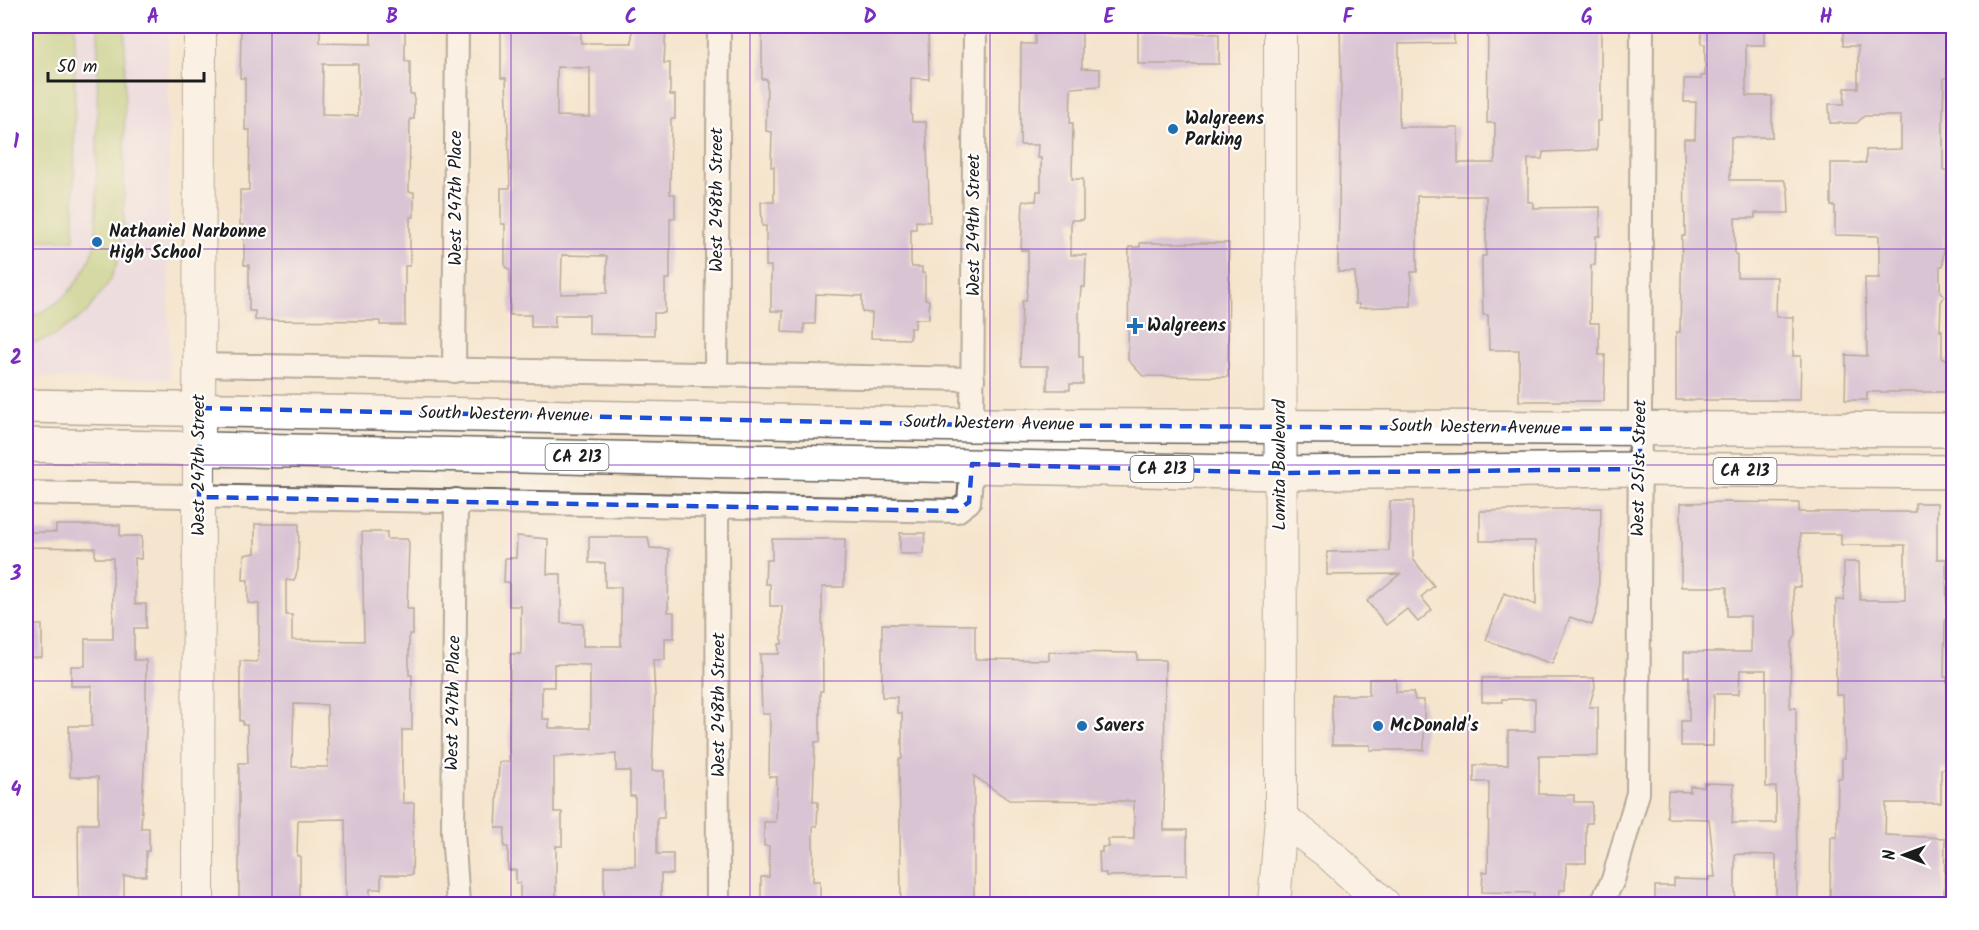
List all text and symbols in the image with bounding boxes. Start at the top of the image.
text: A [147,2,159,34]
text: B [386,2,398,34]
text: C [625,2,637,34]
text: D [863,2,877,34]
text: E [1103,2,1115,34]
text: F [1343,2,1355,34]
text: G [1581,2,1593,34]
text: H [1819,2,1833,34]
scale bar [48,45,204,83]
text: 50 m [57,53,97,82]
place label: Walgreens Parking [1185,105,1265,155]
marker: Walgreens Parking [1166,122,1180,136]
text: 1 [13,127,19,159]
street label: West 248th Street [703,127,732,272]
street label: West 247th Place [442,130,471,266]
street label: West 249th Street [960,153,989,296]
place label: Nathaniel Narbonne High School [109,218,267,268]
marker: Nathaniel Narbonne High School [90,235,104,249]
place label: Walgreens [1147,312,1227,341]
marker: Walgreens [1128,319,1142,333]
text: 2 [10,343,22,375]
street label: West 247th Street [185,393,214,536]
street label: Lomita Boulevard [1266,398,1295,531]
street label: West 251st Street [1624,398,1656,537]
street label: South Western Avenue [418,399,590,431]
street label: South Western Avenue [903,408,1075,440]
street label: South Western Avenue [1389,412,1561,444]
road number: CA 213 [546,444,608,470]
road number: CA 213 [1130,456,1194,482]
road number: CA 213 [1714,458,1776,484]
text: 3 [10,559,22,591]
street label: West 248th Street [705,632,734,777]
street label: West 247th Place [438,635,470,771]
place label: Savers [1094,712,1145,741]
place label: McDonald's [1390,712,1479,741]
marker: Savers [1075,719,1089,733]
marker: McDonald's [1371,719,1385,733]
text: 4 [11,775,22,807]
north arrow [1874,825,1934,885]
text: N [1878,850,1903,860]

